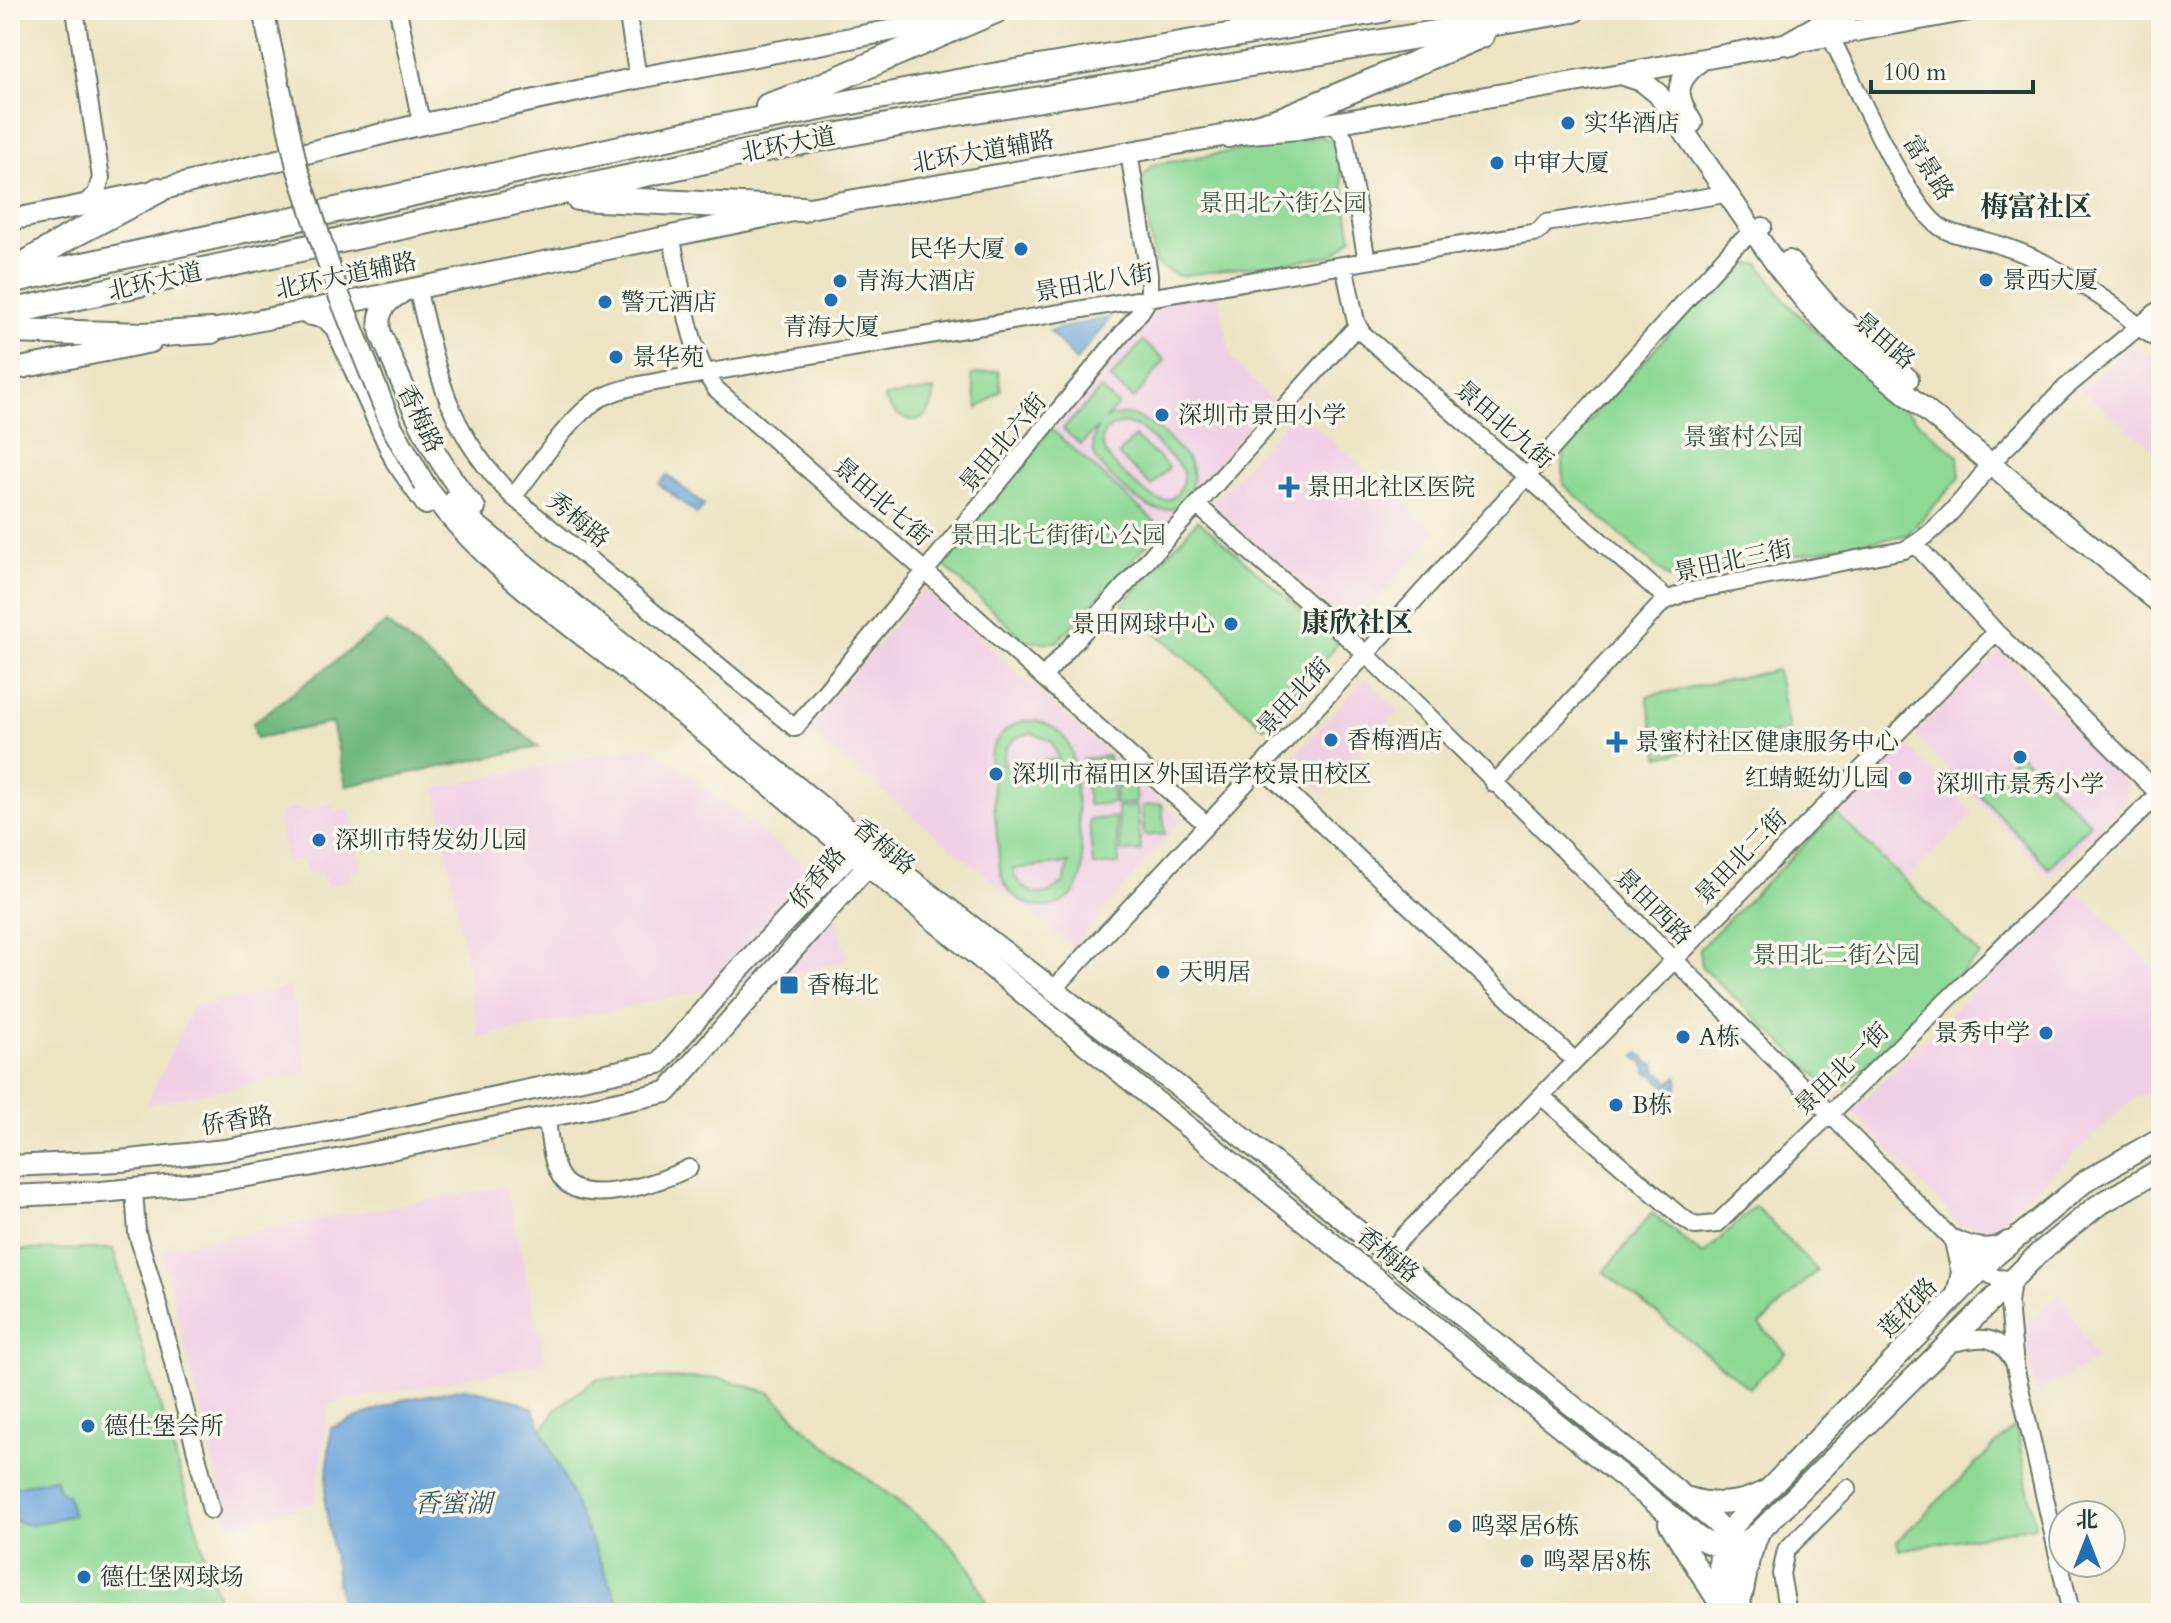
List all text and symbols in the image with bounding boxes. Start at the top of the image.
scale bar [1871,44,2033,94]
text: 100 m [1883,56,1947,89]
place label: 实华酒店 [1584,107,1680,140]
marker: 实华酒店 [1559,114,1577,132]
street label: 北环大道 [738,120,838,170]
street label: 北环大道辅路 [909,123,1057,181]
street label: 富景路 [1895,129,1961,207]
place label: 中审大厦 [1513,147,1609,180]
marker: 中审大厦 [1488,154,1506,172]
park label: 景田北六街公园 [1199,187,1367,220]
district label: 梅富社区 [1980,188,2092,226]
place label: 民华大厦 [909,233,1005,266]
marker: 民华大厦 [1012,240,1030,258]
street label: 北环大道辅路 [272,245,420,307]
street label: 北环大道 [105,255,205,309]
street label: 景田北八街 [1032,256,1156,310]
place label: 景西大厦 [2002,264,2098,297]
place label: 青海大酒店 [856,265,976,298]
marker: 景西大厦 [1977,271,1995,289]
marker: 青海大酒店 [831,272,849,290]
place label: 警元酒店 [621,286,717,319]
marker: 青海大厦 [822,291,840,309]
marker: 警元酒店 [596,293,614,311]
street label: 景田路 [1846,305,1922,377]
place label: 青海大厦 [783,311,879,344]
place label: 景华苑 [632,341,704,374]
marker: 景华苑 [607,348,625,366]
street label: 景田北九街 [1448,373,1560,477]
street label: 香梅路 [389,379,451,459]
street label: 景田北六街 [952,386,1054,500]
place label: 深圳市景田小学 [1178,399,1346,432]
marker: 深圳市景田小学 [1153,406,1171,424]
park label: 景蜜村公园 [1683,421,1803,454]
street label: 景田北七街 [826,450,938,554]
place label: 景田北社区医院 [1307,471,1475,504]
marker: 景田北社区医院 [1278,476,1300,498]
street label: 秀梅路 [540,485,616,555]
park label: 景田北七街街心公园 [950,519,1166,552]
street label: 景田北三街 [1671,532,1795,590]
district label: 康欣社区 [1301,604,1413,642]
place label: 景田网球中心 [1071,608,1215,641]
marker: 景田网球中心 [1222,615,1240,633]
street label: 景田北街 [1249,651,1339,743]
place label: 香梅酒店 [1347,724,1443,757]
place label: 景蜜村社区健康服务中心 [1635,726,1899,759]
marker: 香梅酒店 [1322,731,1340,749]
marker: 景蜜村社区健康服务中心 [1606,731,1628,753]
marker: 深圳市景秀小学 [2011,748,2029,766]
place label: 深圳市福田区外国语学校景田校区 [1012,758,1372,791]
place label: 红蜻蜓幼儿园 [1745,762,1889,795]
marker: 深圳市福田区外国语学校景田校区 [987,765,1005,783]
place label: 深圳市景秀小学 [1936,768,2104,801]
marker: 红蜻蜓幼儿园 [1896,769,1914,787]
street label: 景田北二街 [1687,802,1795,912]
street label: 香梅路 [846,812,922,882]
place label: 深圳市特发幼儿园 [335,824,527,857]
marker: 深圳市特发幼儿园 [310,831,328,849]
street label: 侨香路 [782,840,854,916]
street label: 景田西路 [1607,861,1699,953]
park label: 景田北二街公园 [1752,939,1920,972]
place label: 天明居 [1179,956,1251,989]
marker: 天明居 [1154,963,1172,981]
place label: 香梅北 [807,969,879,1002]
marker: 香梅北 [778,974,800,996]
street label: 景田北一街 [1787,1015,1897,1123]
place label: 景秀中学 [1934,1017,2030,1050]
place label: A栋 [1699,1021,1740,1054]
marker: 景秀中学 [2037,1024,2055,1042]
marker: A栋 [1674,1028,1692,1046]
place label: B栋 [1632,1089,1672,1122]
marker: B栋 [1607,1096,1625,1114]
street label: 侨香路 [199,1099,275,1143]
street label: 香梅路 [1350,1220,1426,1290]
street label: 莲花路 [1871,1271,1945,1345]
place label: 德仕堡会所 [104,1410,224,1443]
marker: 德仕堡会所 [79,1417,97,1435]
water label: 香蜜湖 [414,1486,496,1521]
north arrow [2047,1499,2127,1579]
text: 北 [2076,1505,2098,1535]
place label: 鸣翠居6栋 [1471,1510,1579,1543]
marker: 鸣翠居6栋 [1446,1517,1464,1535]
place label: 鸣翠居8栋 [1543,1545,1651,1578]
marker: 鸣翠居8栋 [1518,1552,1536,1570]
place label: 德仕堡网球场 [100,1561,244,1594]
marker: 德仕堡网球场 [75,1568,93,1586]

